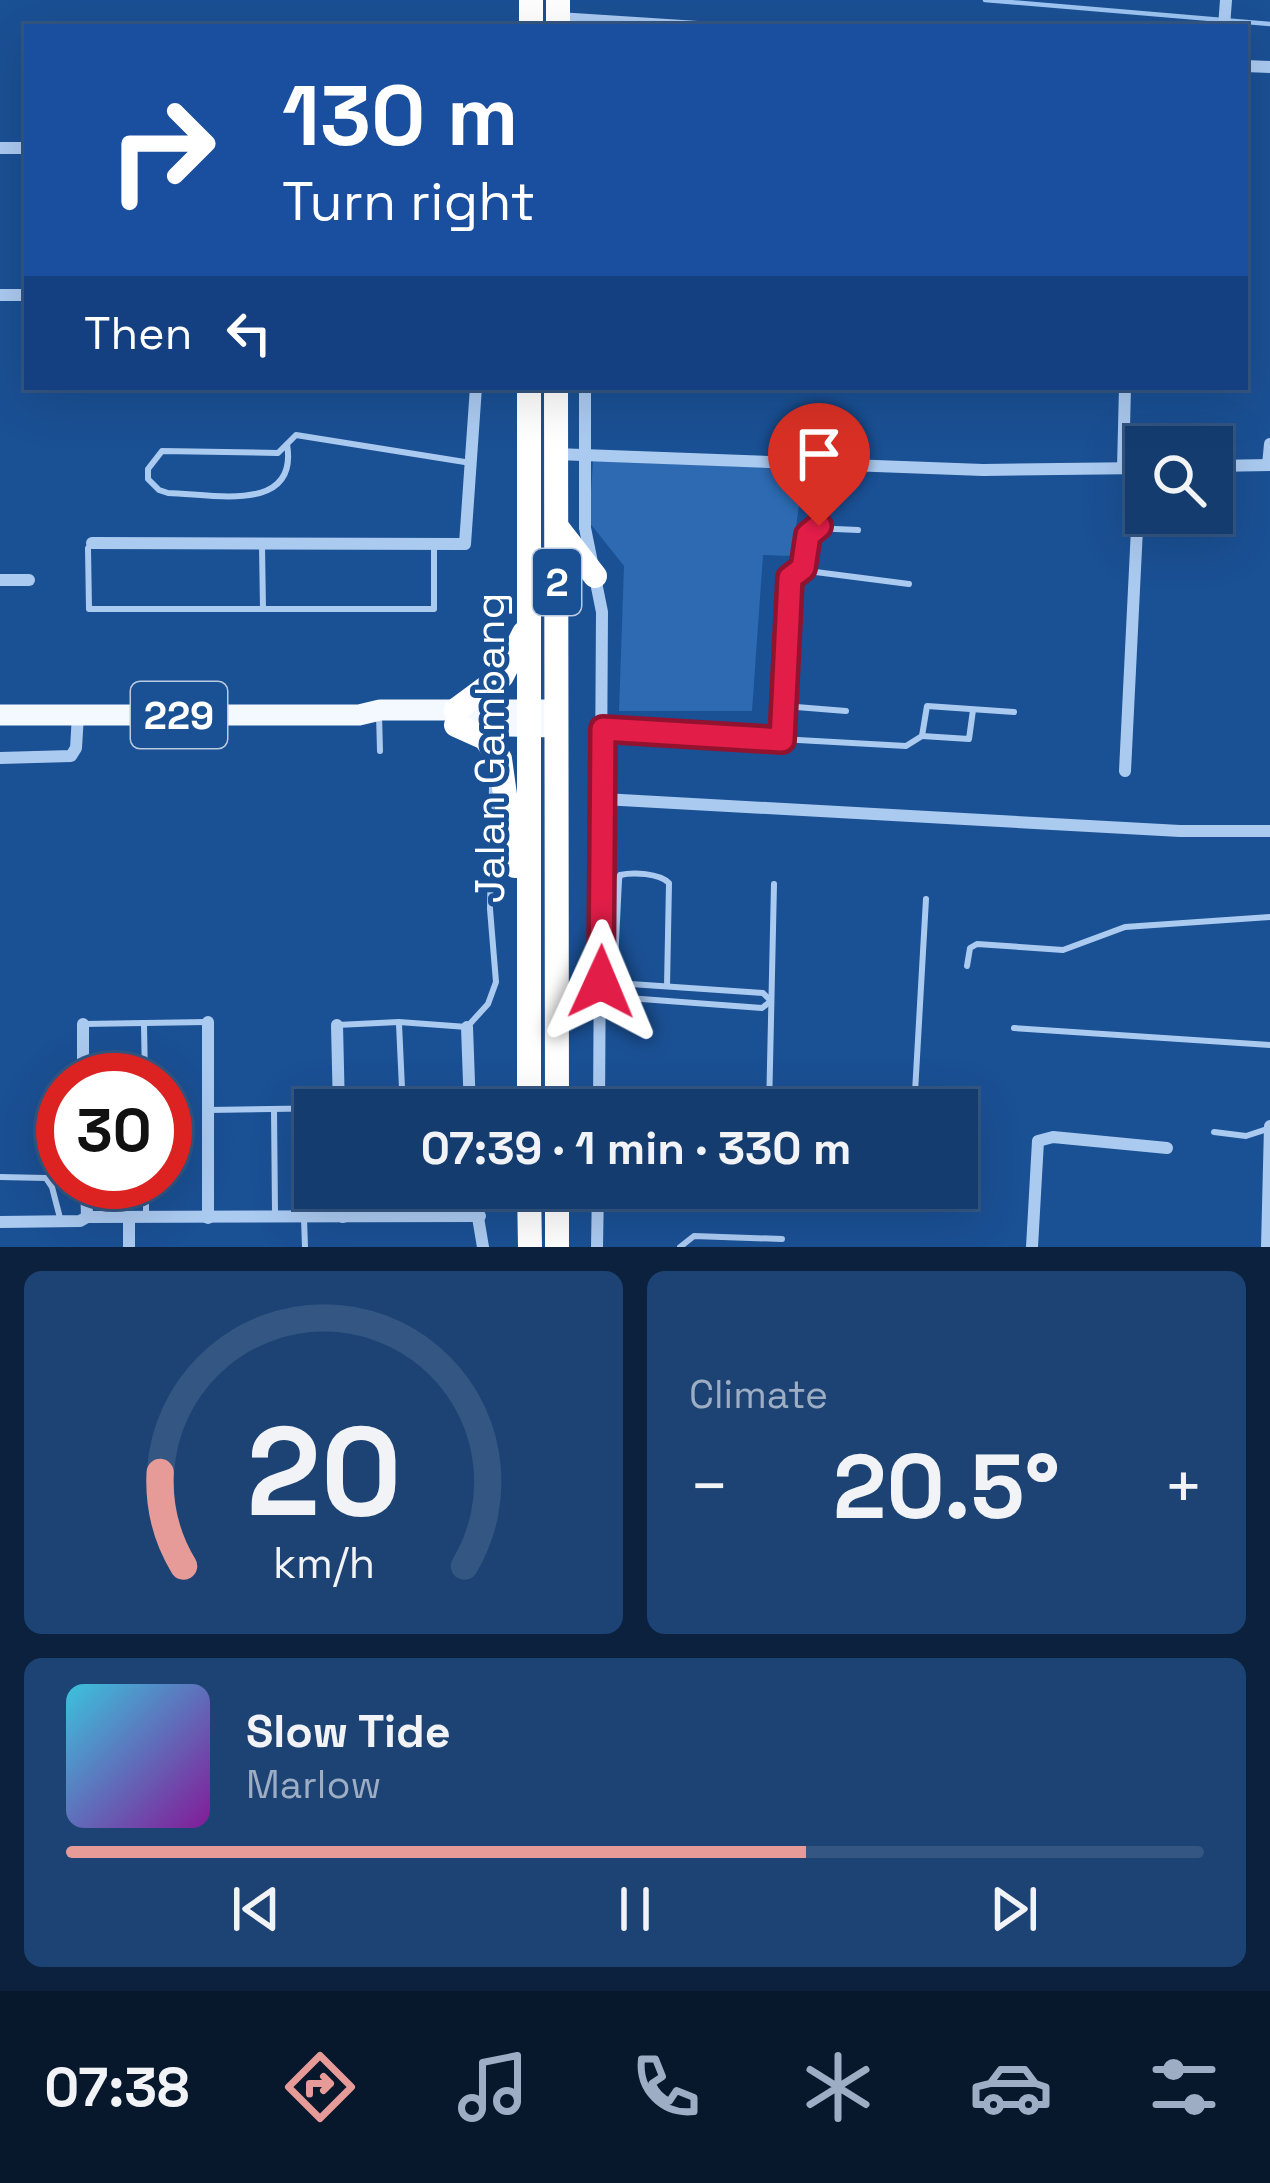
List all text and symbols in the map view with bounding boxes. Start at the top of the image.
text: 130 m [282,62,519,170]
icon: right [84,72,240,228]
text: Turn right [282,167,535,236]
icon: left [216,300,282,366]
text: Then [84,305,192,362]
pin [768,403,870,526]
icon: arrive [786,421,852,487]
map controls [1125,426,1233,534]
button: search [1125,426,1233,534]
road number: 2 [533,549,581,615]
street label: Jalan Gambang [463,593,516,903]
road number: 229 [131,682,227,748]
position arrow [538,919,664,1045]
speed limit sign: 30 [36,1053,192,1209]
text: 07:39 · 1 min · 330 m [421,1120,851,1177]
text: Climate [689,1370,828,1419]
text: 20 [246,1392,401,1551]
text: 20.5° [833,1429,1060,1544]
text: − [689,1444,730,1528]
text: + [1163,1444,1204,1528]
text: km/h [272,1535,375,1590]
text: Slow Tide [246,1703,451,1760]
text: Marlow [246,1760,381,1809]
icon: previous [223,1876,289,1942]
icon: pause [602,1876,668,1942]
icon: next [981,1876,1047,1942]
icon: directions [278,2045,362,2129]
icon: music [451,2045,535,2129]
icon: phone [624,2045,708,2129]
icon: climate [796,2045,880,2129]
icon: car [969,2045,1053,2129]
icon: filters [1142,2045,1226,2129]
text: 07:38 [44,2053,190,2122]

